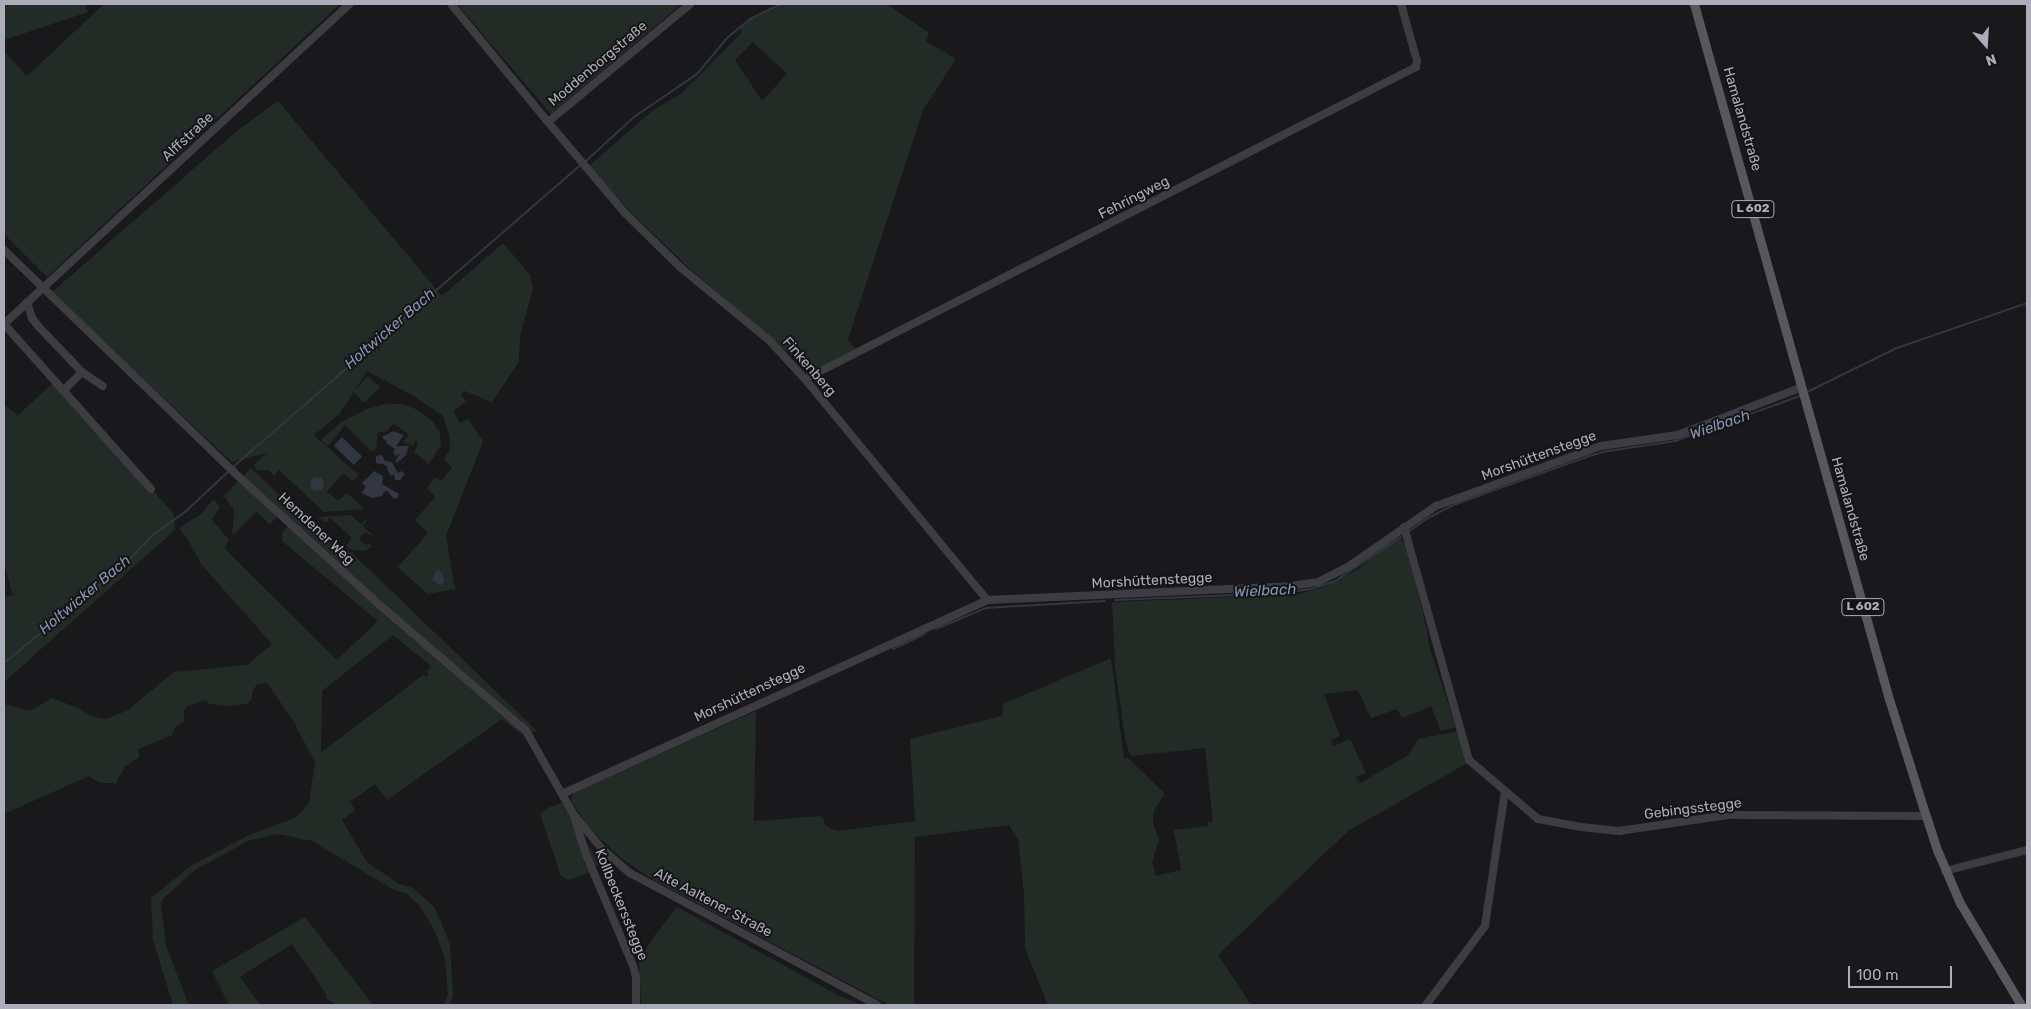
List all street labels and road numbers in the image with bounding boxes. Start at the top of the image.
street label: Moddenborgstraße [545,18,651,110]
street label: Hamalandstraße [1719,65,1765,173]
street label: Alffstraße [159,109,217,165]
street label: Fehringweg [1096,173,1172,223]
road number: L 602 [1730,200,1776,218]
street label: Finkenberg [779,334,839,400]
street label: Morshüttenstegge [1479,427,1599,485]
street label: Hamalandstraße [1827,455,1873,563]
street label: Hemdener Weg [274,489,358,569]
street label: Morshüttenstegge [1091,569,1213,593]
road number: L 602 [1840,598,1886,616]
street label: Morshüttenstegge [692,660,808,726]
street label: Gebingsstegge [1643,795,1743,823]
street label: Kollbeckersstegge [591,847,651,963]
street label: Alte Aaltener Straße [651,865,775,941]

